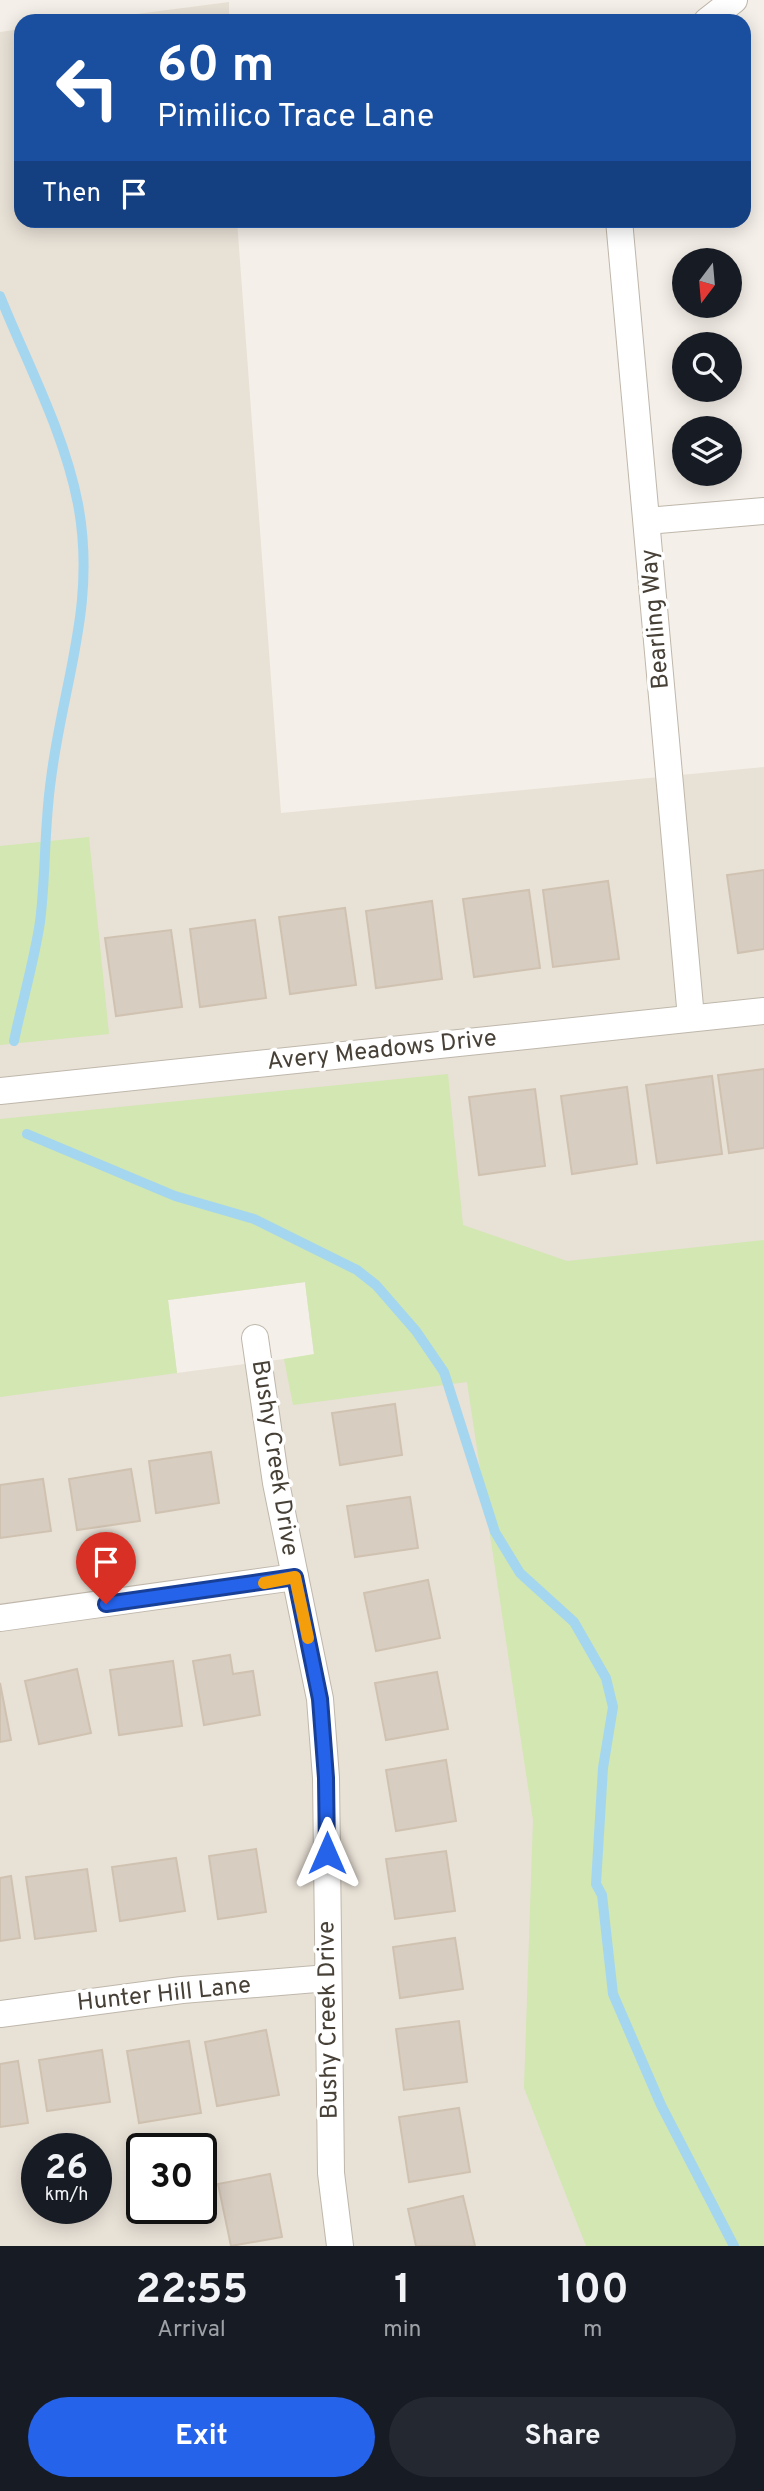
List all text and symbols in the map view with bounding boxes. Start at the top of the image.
text: 60 m [157,37,275,99]
icon: left [42,42,133,133]
text: Pimilico Trace Lane [157,98,434,138]
icon: arrive [115,175,153,213]
text: Then [42,178,101,211]
north arrow [672,248,742,318]
map controls [672,248,742,486]
button: search [672,332,742,402]
button: layers [672,416,742,486]
street label: Bearling Way [635,548,677,690]
street label: Avery Meadows Drive [266,1024,498,1078]
street label: Bushy Creek Drive [244,1358,304,1558]
pin [76,1532,136,1604]
icon: arrive [87,1543,125,1581]
position arrow [290,1816,364,1890]
street label: Bushy Creek Drive [312,1921,346,2119]
street label: Hunter Hill Lane [75,1971,253,2019]
speed limit sign: 30 [126,2133,217,2224]
text: 26 [45,2147,88,2191]
text: km/h [45,2184,88,2207]
text: 22:55 [135,2265,248,2318]
text: 1 [394,2265,411,2318]
text: 100 [557,2265,629,2318]
text: Arrival [157,2316,226,2345]
text: min [383,2316,422,2345]
text: m [583,2316,602,2345]
button: Exit [28,2397,375,2477]
button: Share [389,2397,736,2477]

